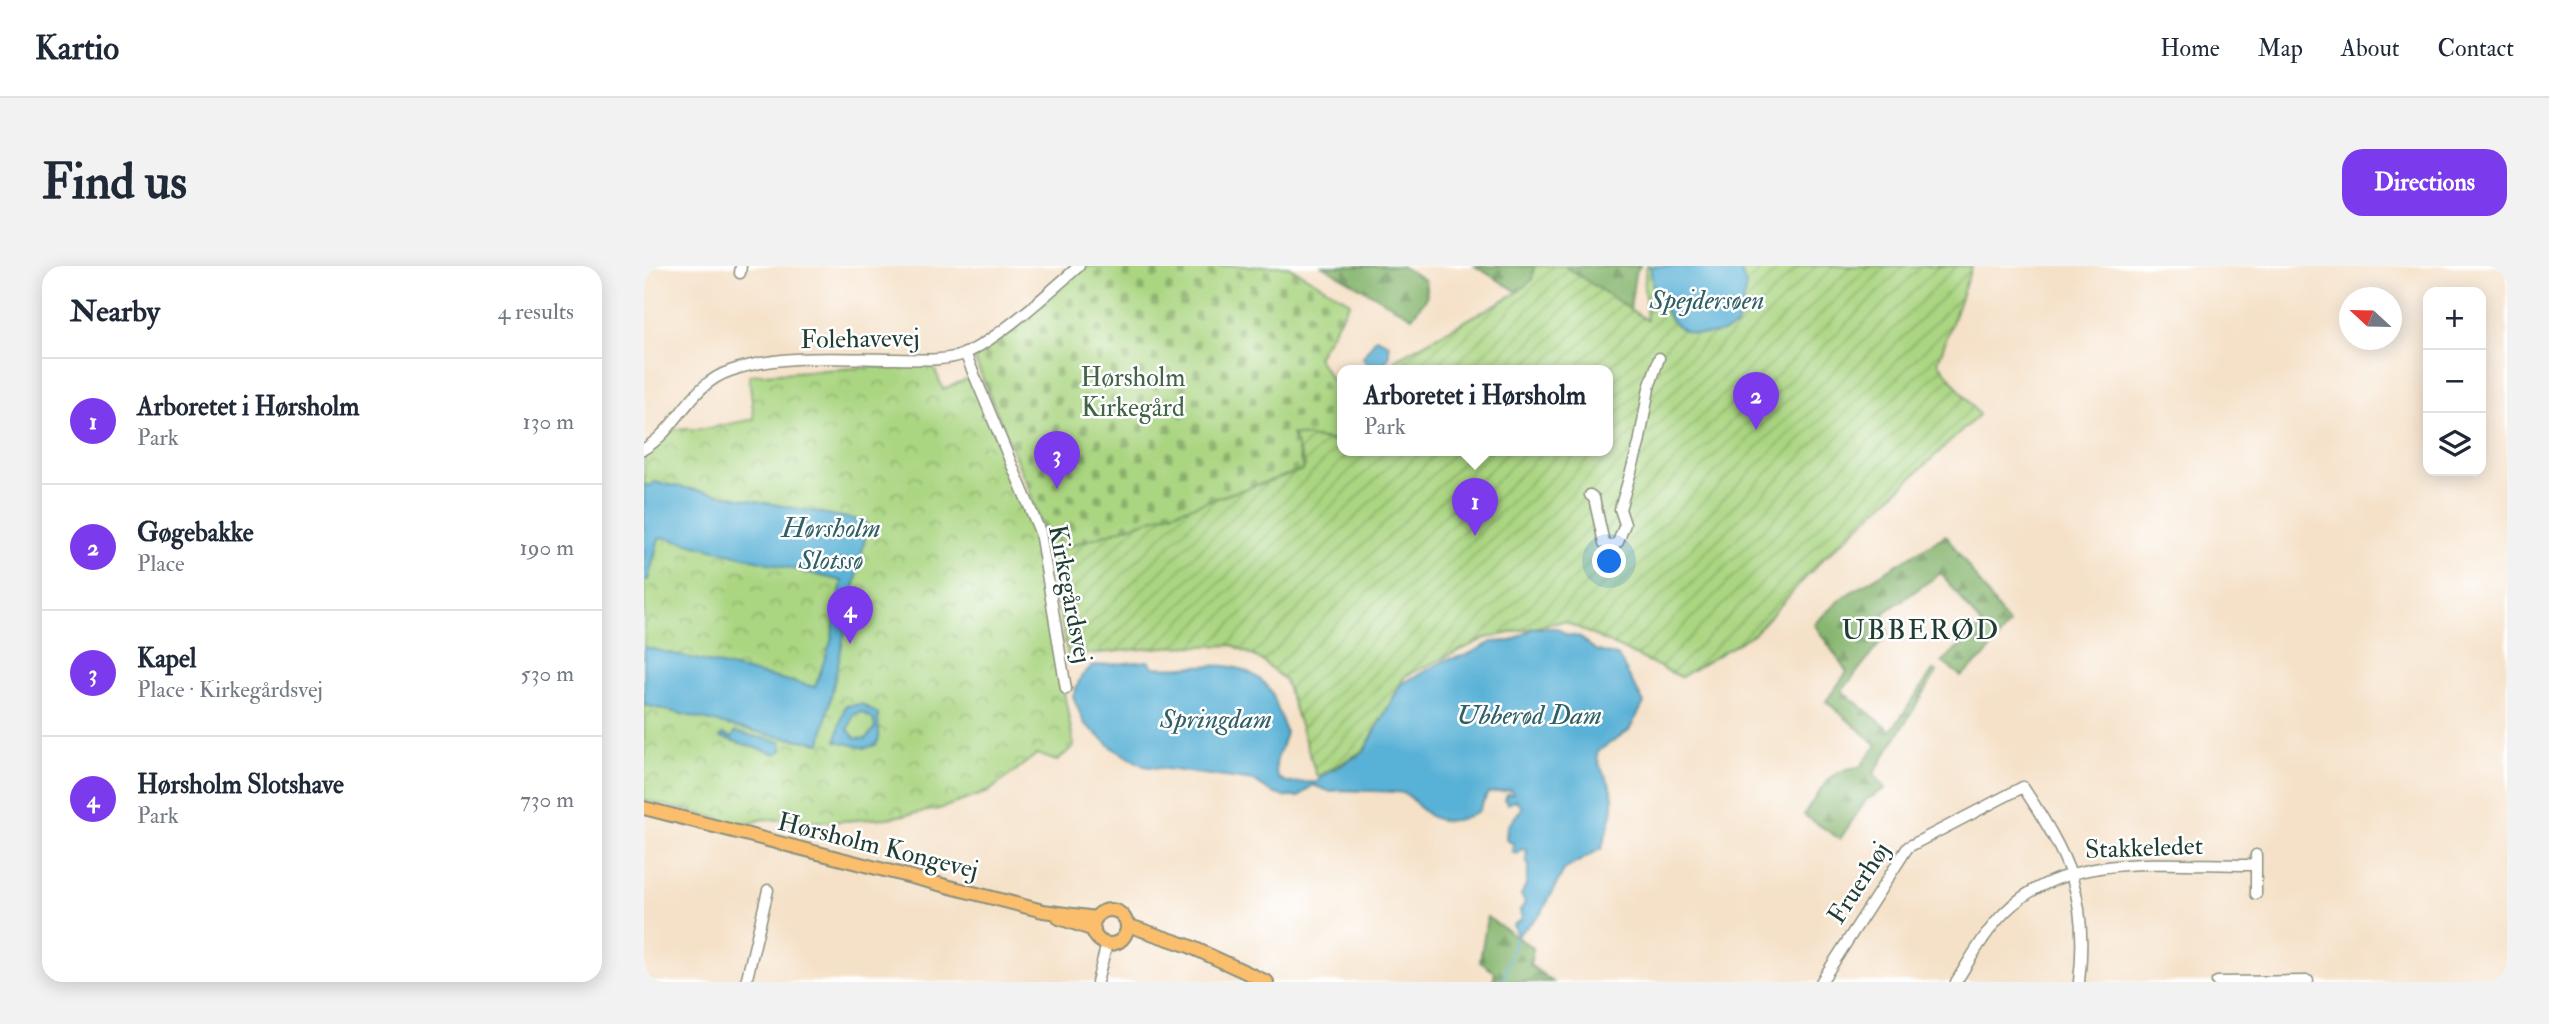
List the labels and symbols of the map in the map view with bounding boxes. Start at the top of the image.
water label: Spejdersøen [1649,283,1764,318]
north arrow [2339,287,2402,350]
street label: Folehavevej [800,322,920,356]
park label: Hørsholm Kirkegård [1081,362,1185,424]
pin: 2 [1733,372,1779,430]
pin: 3 [1034,431,1080,489]
pin: 1 [1452,478,1498,536]
water label: Hørsholm Slotssø [779,511,881,578]
street label: Kirkegårdsvej [1041,522,1099,666]
your location [1592,544,1626,578]
pin: 4 [827,586,873,644]
district label: UBBERØD [1842,613,2000,648]
water label: Ubberød Dam [1456,698,1602,733]
water label: Springdam [1159,702,1272,737]
street label: Hørsholm Kongevej [774,806,982,886]
street label: Stakkeledet [2084,830,2204,866]
street label: Fruerhøj [1821,836,1897,930]

